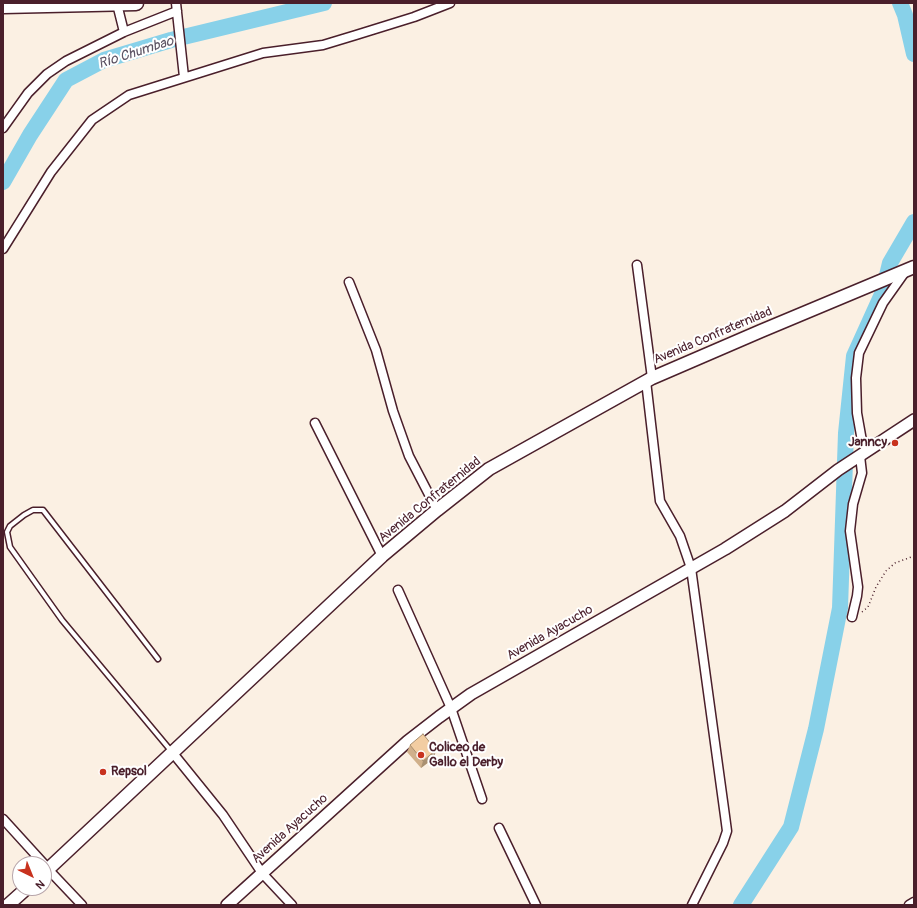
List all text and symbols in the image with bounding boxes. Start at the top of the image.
water label: Río Chumbao [96,33,176,73]
street label: Avenida Confraternidad [651,304,775,368]
place label: Janncy [848,435,887,451]
marker: Janncy [890,438,900,448]
street label: Avenida Confraternidad [376,454,484,546]
street label: Avenida Ayacucho [504,602,596,664]
place label: Coliceo de Gallo el Derby [429,740,503,771]
marker: Coliceo de Gallo el Derby [416,750,426,760]
place label: Repsol [111,764,147,780]
marker: Repsol [98,767,108,777]
street label: Avenida Ayacucho [249,791,331,867]
north arrow [12,856,52,896]
text: N [33,877,47,892]

